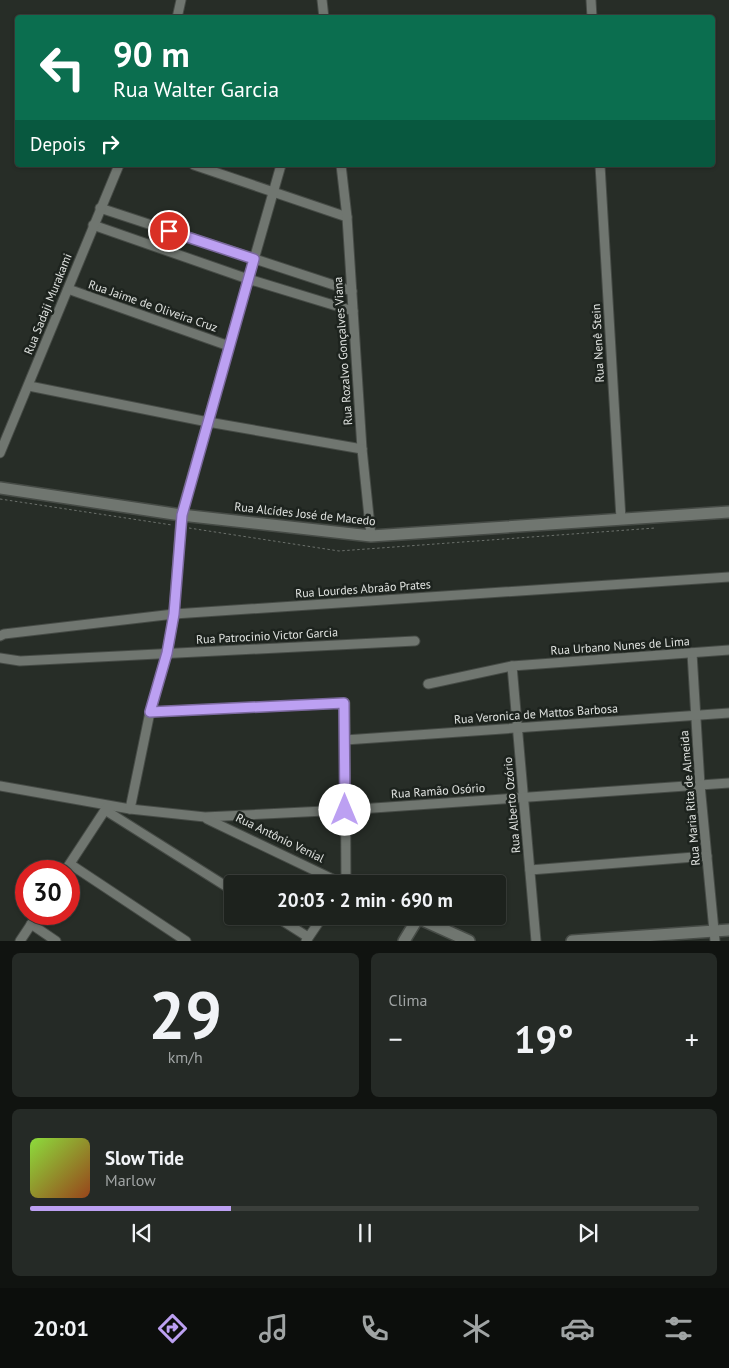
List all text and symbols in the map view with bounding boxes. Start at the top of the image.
text: 90 m [113,31,190,77]
icon: left [30,35,95,100]
text: Rua Walter Garcia [113,75,279,103]
icon: right [96,130,124,158]
text: Depois [30,132,86,156]
pin [148,210,190,252]
icon: arrive [155,217,183,245]
street label: Rua Sadaji Murakami [20,251,75,357]
street label: Rua Jaime de Oliveira Cruz [87,276,220,335]
street label: Rua Rozalvo Gonçalves Viana [330,276,355,426]
street label: Rua Nenê Stein [588,303,607,383]
street label: Rua Alcídes José de Macedo [234,499,376,528]
street label: Rua Lourdes Abraão Prates [295,576,431,601]
street label: Rua Patrocinio Victor Garcia [196,624,338,647]
street label: Rua Urbano Nunes de Lima [550,633,690,658]
street label: Rua Veronica de Mattos Barbosa [454,700,618,727]
street label: Rua Maria Rita de Almeida [676,730,703,866]
street label: Rua Alberto Ozório [500,756,523,854]
street label: Rua Ramão Osório [390,780,486,801]
position arrow [318,783,370,835]
street label: Rua Antônio Venial [233,810,327,866]
speed limit sign: 30 [15,860,80,925]
text: 20:03 · 2 min · 690 m [277,888,453,912]
text: 29 [148,972,222,1056]
text: Clima [389,990,428,1010]
text: 19° [514,1014,574,1063]
text: − [389,1020,403,1057]
text: + [685,1020,699,1057]
text: km/h [168,1047,203,1067]
text: Slow Tide [105,1146,184,1170]
text: Marlow [105,1170,156,1190]
icon: previous [128,1219,156,1247]
icon: pause [351,1219,379,1247]
icon: next [574,1219,602,1247]
icon: directions [155,1311,190,1346]
icon: music [256,1311,291,1346]
icon: phone [357,1311,392,1346]
icon: climate [459,1311,494,1346]
icon: car [560,1311,595,1346]
icon: filters [661,1311,696,1346]
text: 20:01 [33,1314,89,1342]

